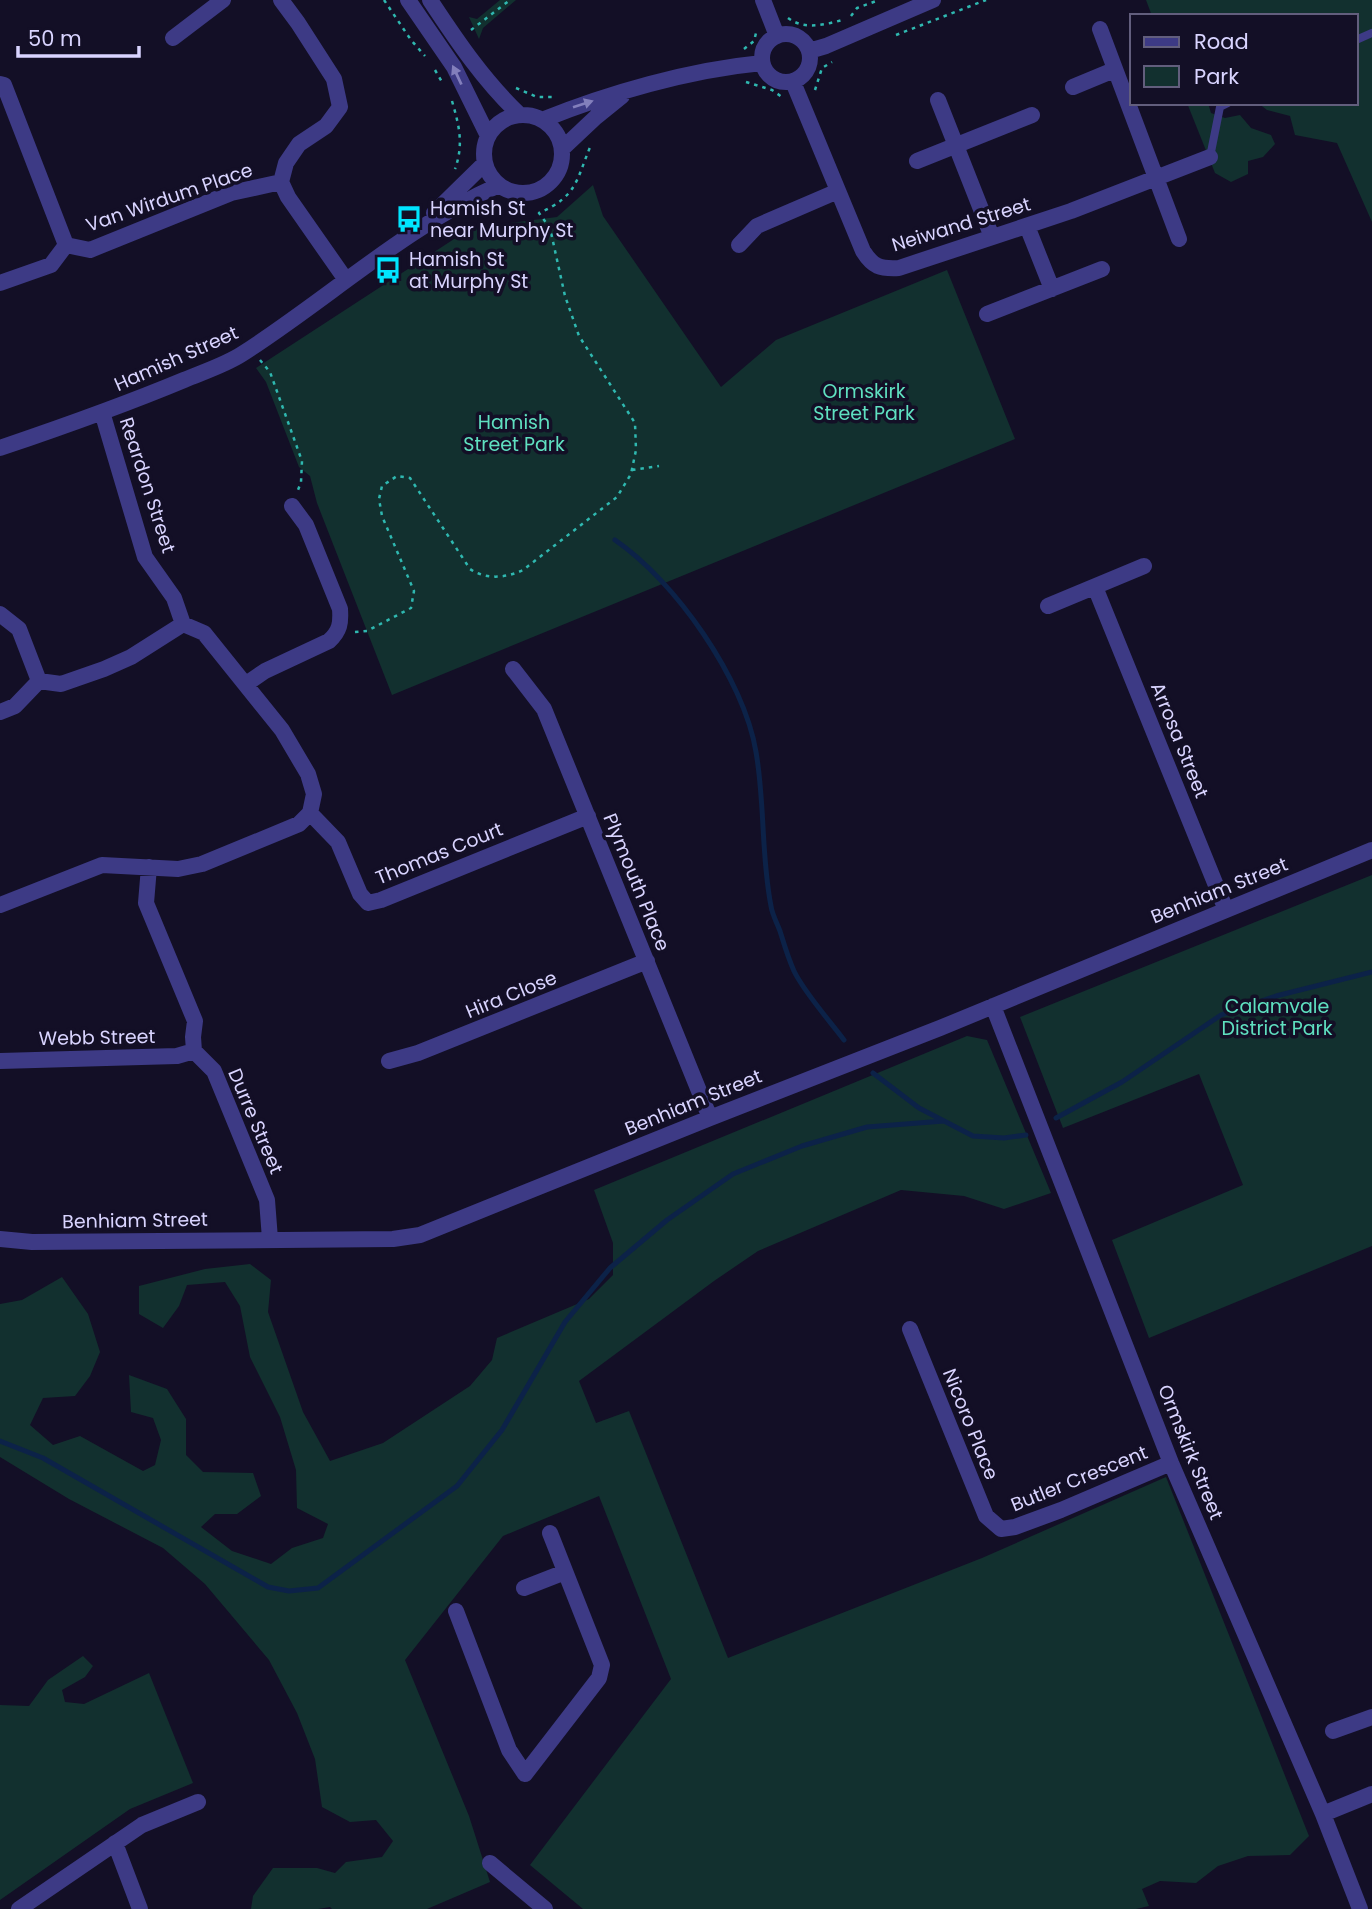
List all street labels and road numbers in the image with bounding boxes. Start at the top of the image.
street label: Van Wirdum Place [82,156,256,239]
street label: Neiwand Street [888,191,1034,258]
street label: Hamish Street [110,319,243,398]
street label: Reardon Street [113,414,182,557]
street label: Arrosa Street [1144,678,1215,802]
street label: Plymouth Place [597,809,676,955]
street label: Thomas Court [372,816,507,891]
street label: Benhiam Street [1147,851,1292,930]
street label: Hira Close [462,964,561,1025]
street label: Webb Street [38,1023,156,1052]
street label: Benhiam Street [621,1063,766,1142]
street label: Durre Street [221,1064,290,1178]
street label: Benhiam Street [62,1206,208,1235]
street label: Nicoro Place [936,1364,1005,1484]
street label: Ormskirk Street [1151,1381,1230,1524]
street label: Butler Crescent [1007,1439,1152,1518]

